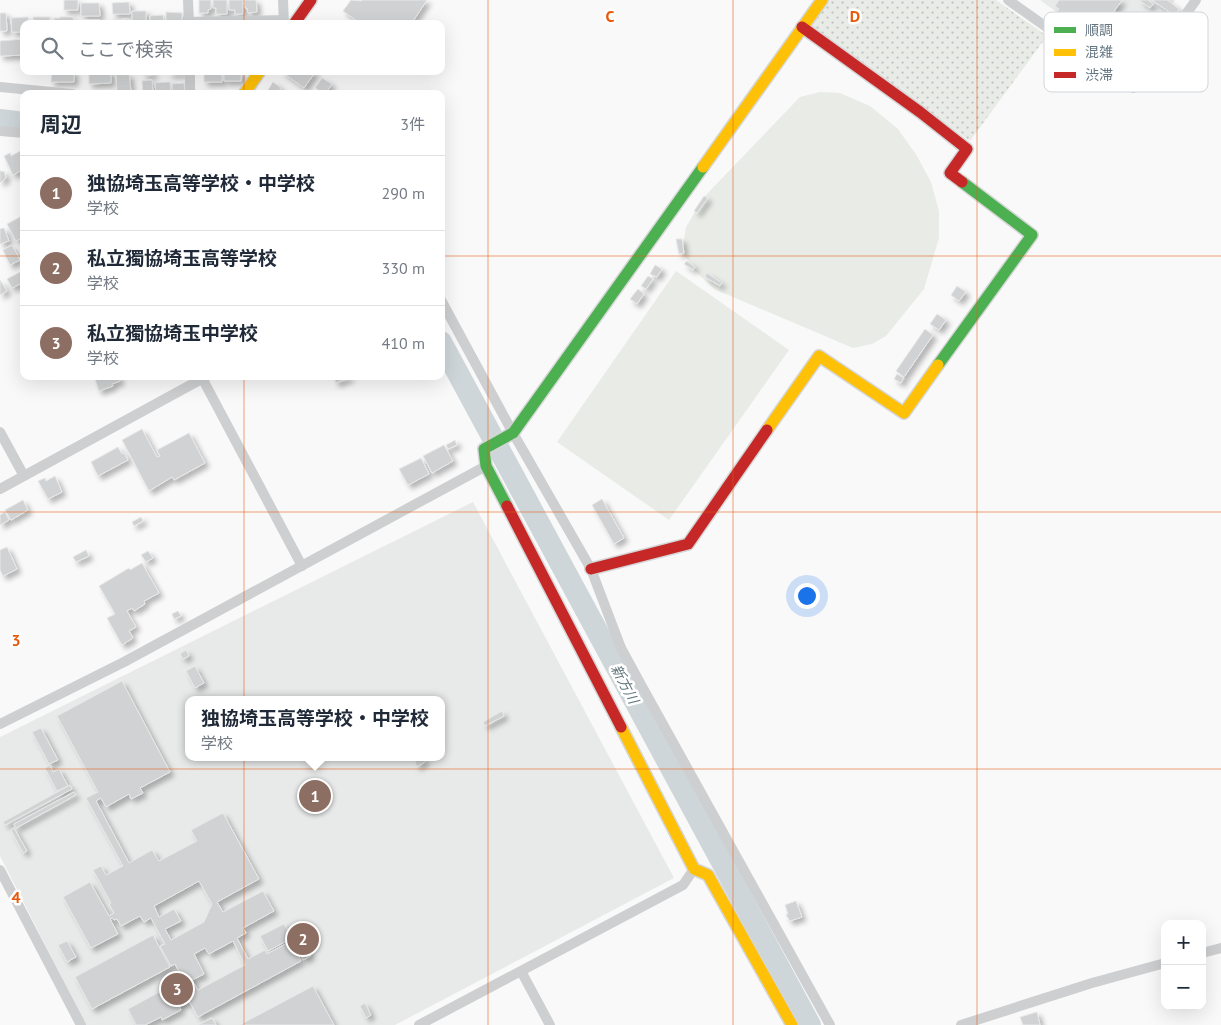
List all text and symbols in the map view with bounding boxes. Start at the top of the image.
text: C [606,6,615,26]
text: D [850,6,860,26]
legend [1044,12,1208,92]
search box [20,20,445,75]
text: 順調 [1085,21,1113,39]
icon: search [38,34,66,62]
text: ここで検索 [78,37,173,61]
text: 混雑 [1085,43,1113,61]
text: 渋滞 [1085,66,1113,84]
text: 周辺 [40,111,82,138]
text: 3件 [400,114,425,134]
text: 独協埼玉高等学校・中学校 [87,171,315,195]
text: 1 [51,183,61,203]
text: 290 m [382,183,425,203]
text: 学校 [87,198,119,218]
text: 私立獨協埼玉高等学校 [87,246,277,270]
text: 2 [51,258,61,278]
text: 330 m [382,258,425,278]
text: 学校 [87,273,119,293]
text: 私立獨協埼玉中学校 [87,321,258,345]
text: 3 [51,333,61,353]
text: 410 m [382,333,425,353]
text: 学校 [87,348,119,368]
your location [794,583,820,609]
text: 3 [11,630,21,650]
water label: 新方川 [607,661,644,709]
popup [185,696,445,761]
text: 独協埼玉高等学校・中学校 [201,706,429,730]
text: 学校 [201,733,233,753]
pin: 1 [299,777,331,815]
text: 4 [11,887,21,907]
pin: 2 [287,920,319,958]
map controls [1161,920,1206,1010]
button: + [1161,920,1206,965]
button: − [1161,965,1206,1010]
pin: 3 [161,970,193,1008]

